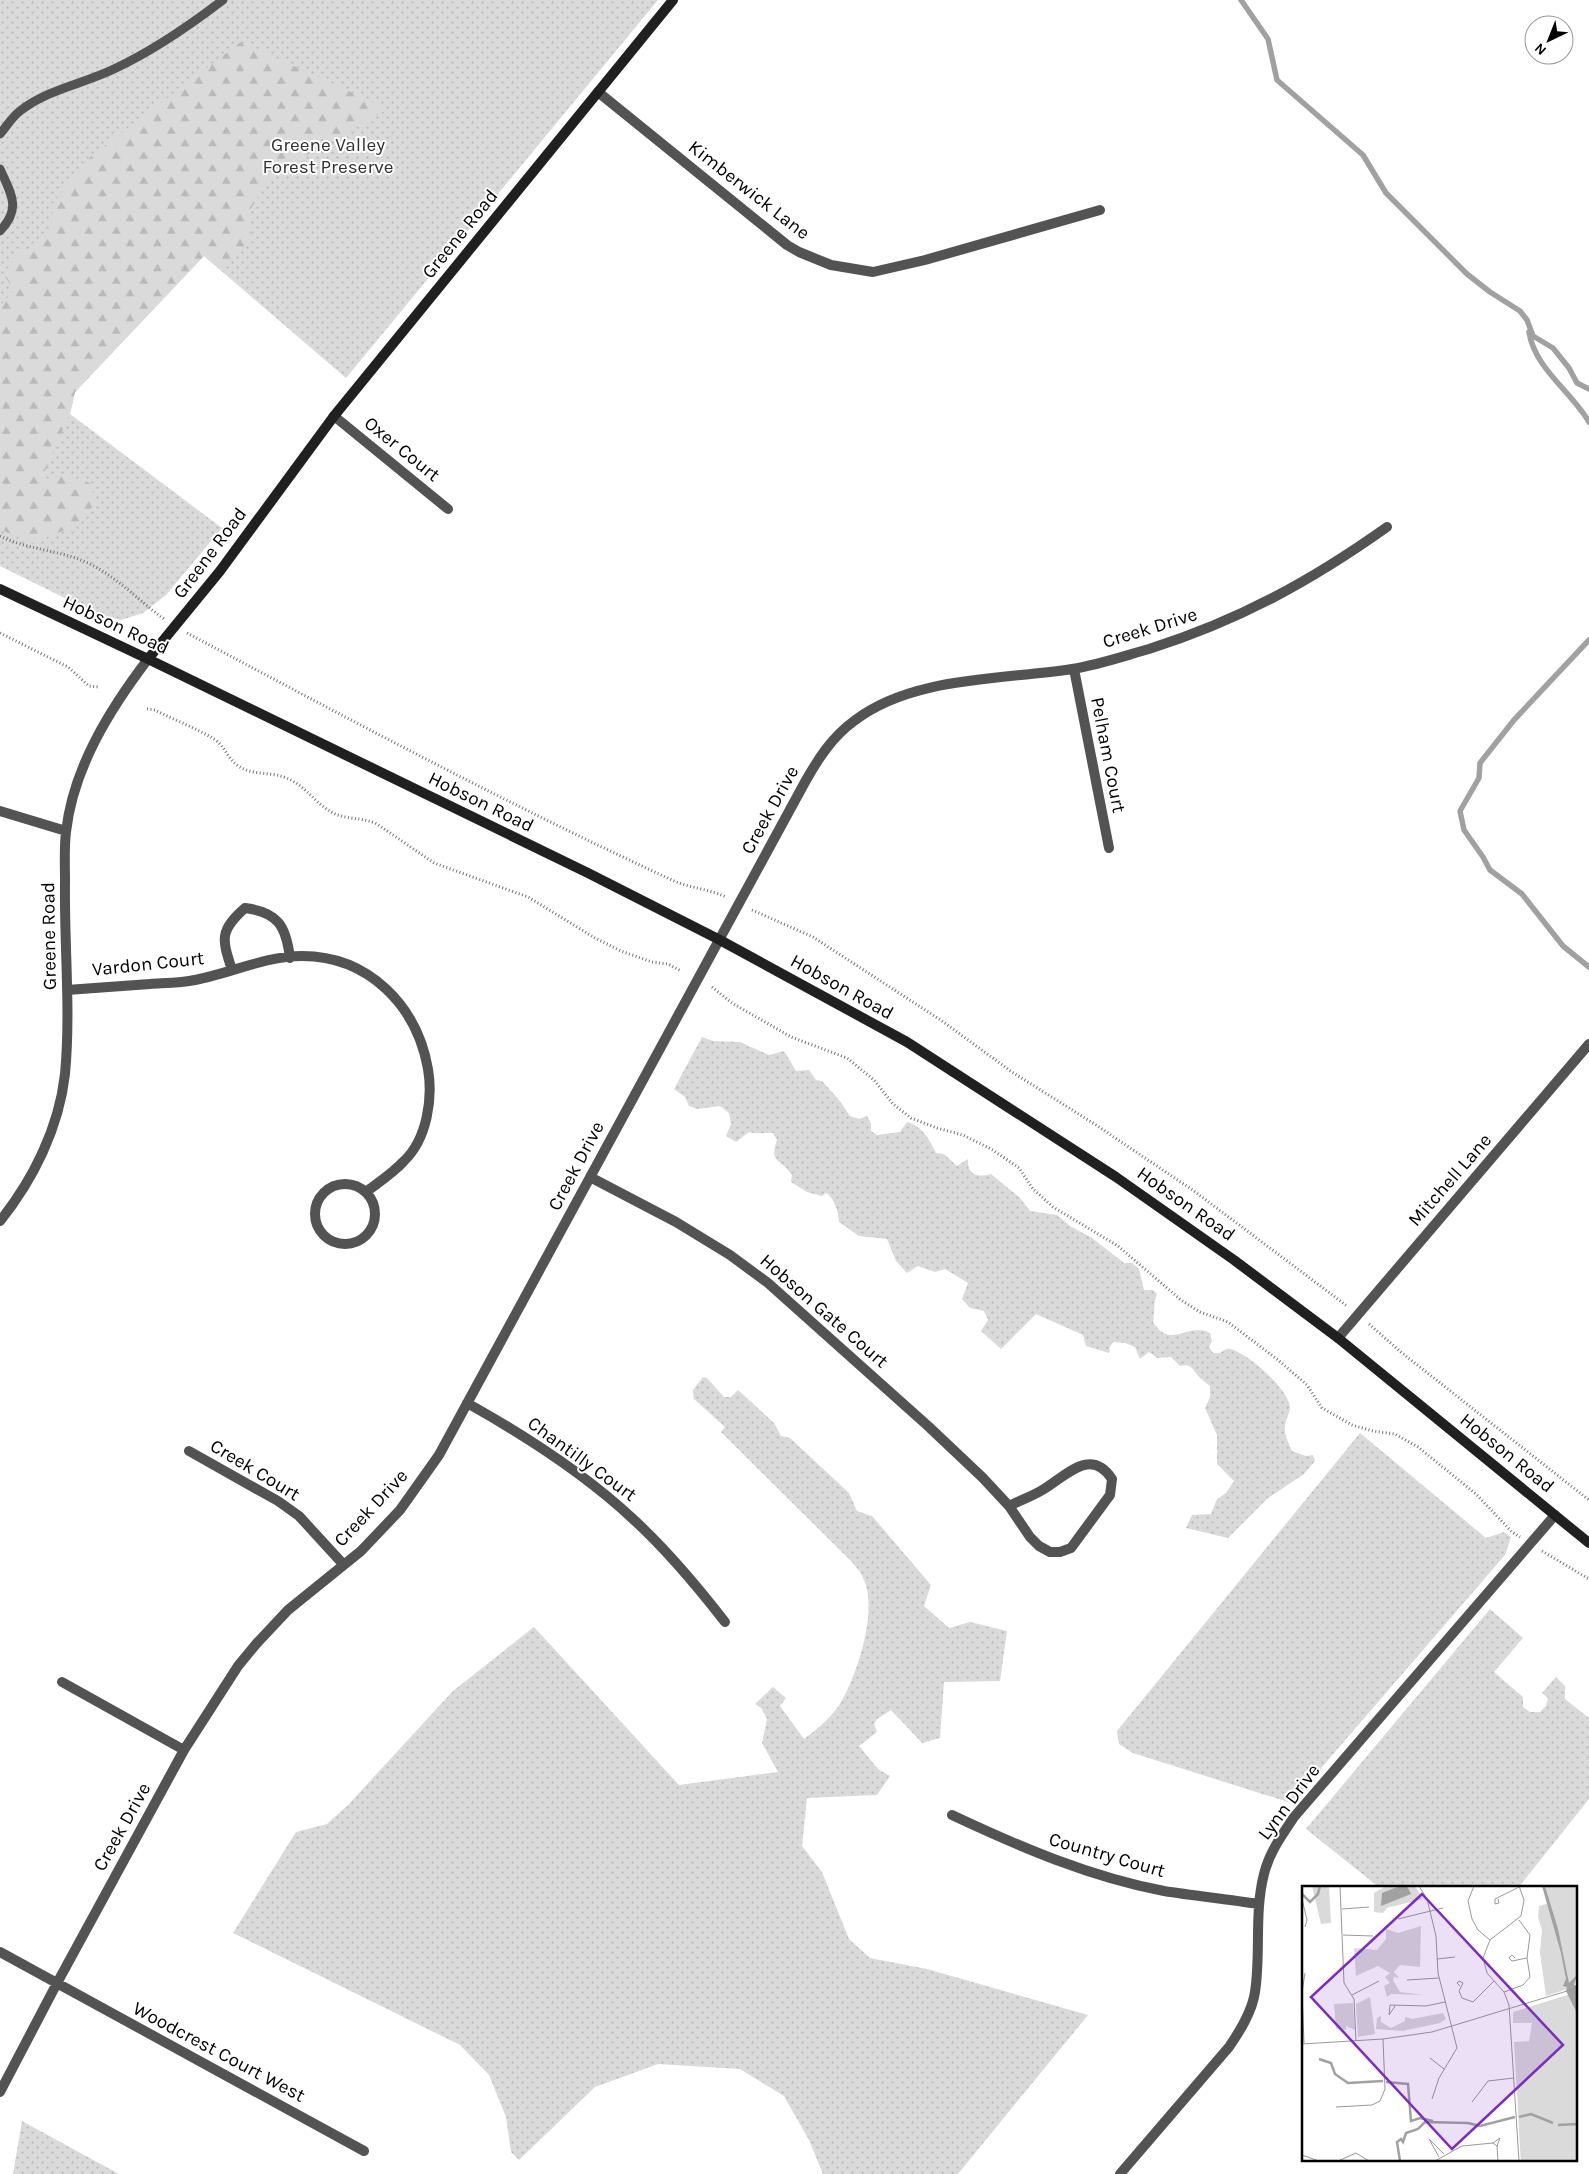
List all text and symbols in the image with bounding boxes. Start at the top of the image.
north arrow [1524,15,1574,65]
text: N [1531,39,1550,59]
park label: Greene Valley Forest Preserve [262,134,394,178]
street label: Kimberwick Lane [684,136,814,244]
street label: Greene Road [417,185,503,283]
street label: Oxer Court [360,412,444,486]
street label: Greene Road [169,503,251,603]
street label: Hobson Road [59,591,173,659]
street label: Creek Drive [1100,603,1200,653]
street label: Pelham Court [1086,695,1130,815]
street label: Creek Drive [737,762,803,858]
street label: Hobson Road [425,767,537,837]
street label: Greene Road [37,882,61,990]
street label: Vardon Court [91,947,205,981]
street label: Hobson Road [787,950,897,1024]
street label: Creek Drive [543,1118,609,1214]
street label: Mitchell Lane [1404,1129,1496,1231]
street label: Hobson Road [1133,1162,1239,1246]
street label: Hobson Gate Court [756,1249,892,1373]
street label: Hobson Road [1456,1408,1558,1498]
street label: Chantilly Court [523,1412,641,1506]
street label: Creek Court [206,1435,304,1505]
street label: Creek Drive [330,1465,412,1551]
street label: Lynn Drive [1253,1760,1325,1844]
street label: Creek Drive [89,1779,155,1875]
street label: Country Court [1046,1828,1168,1882]
inset map [1302,1886,1576,2162]
street label: Woodcrest Court West [129,1997,309,2107]

